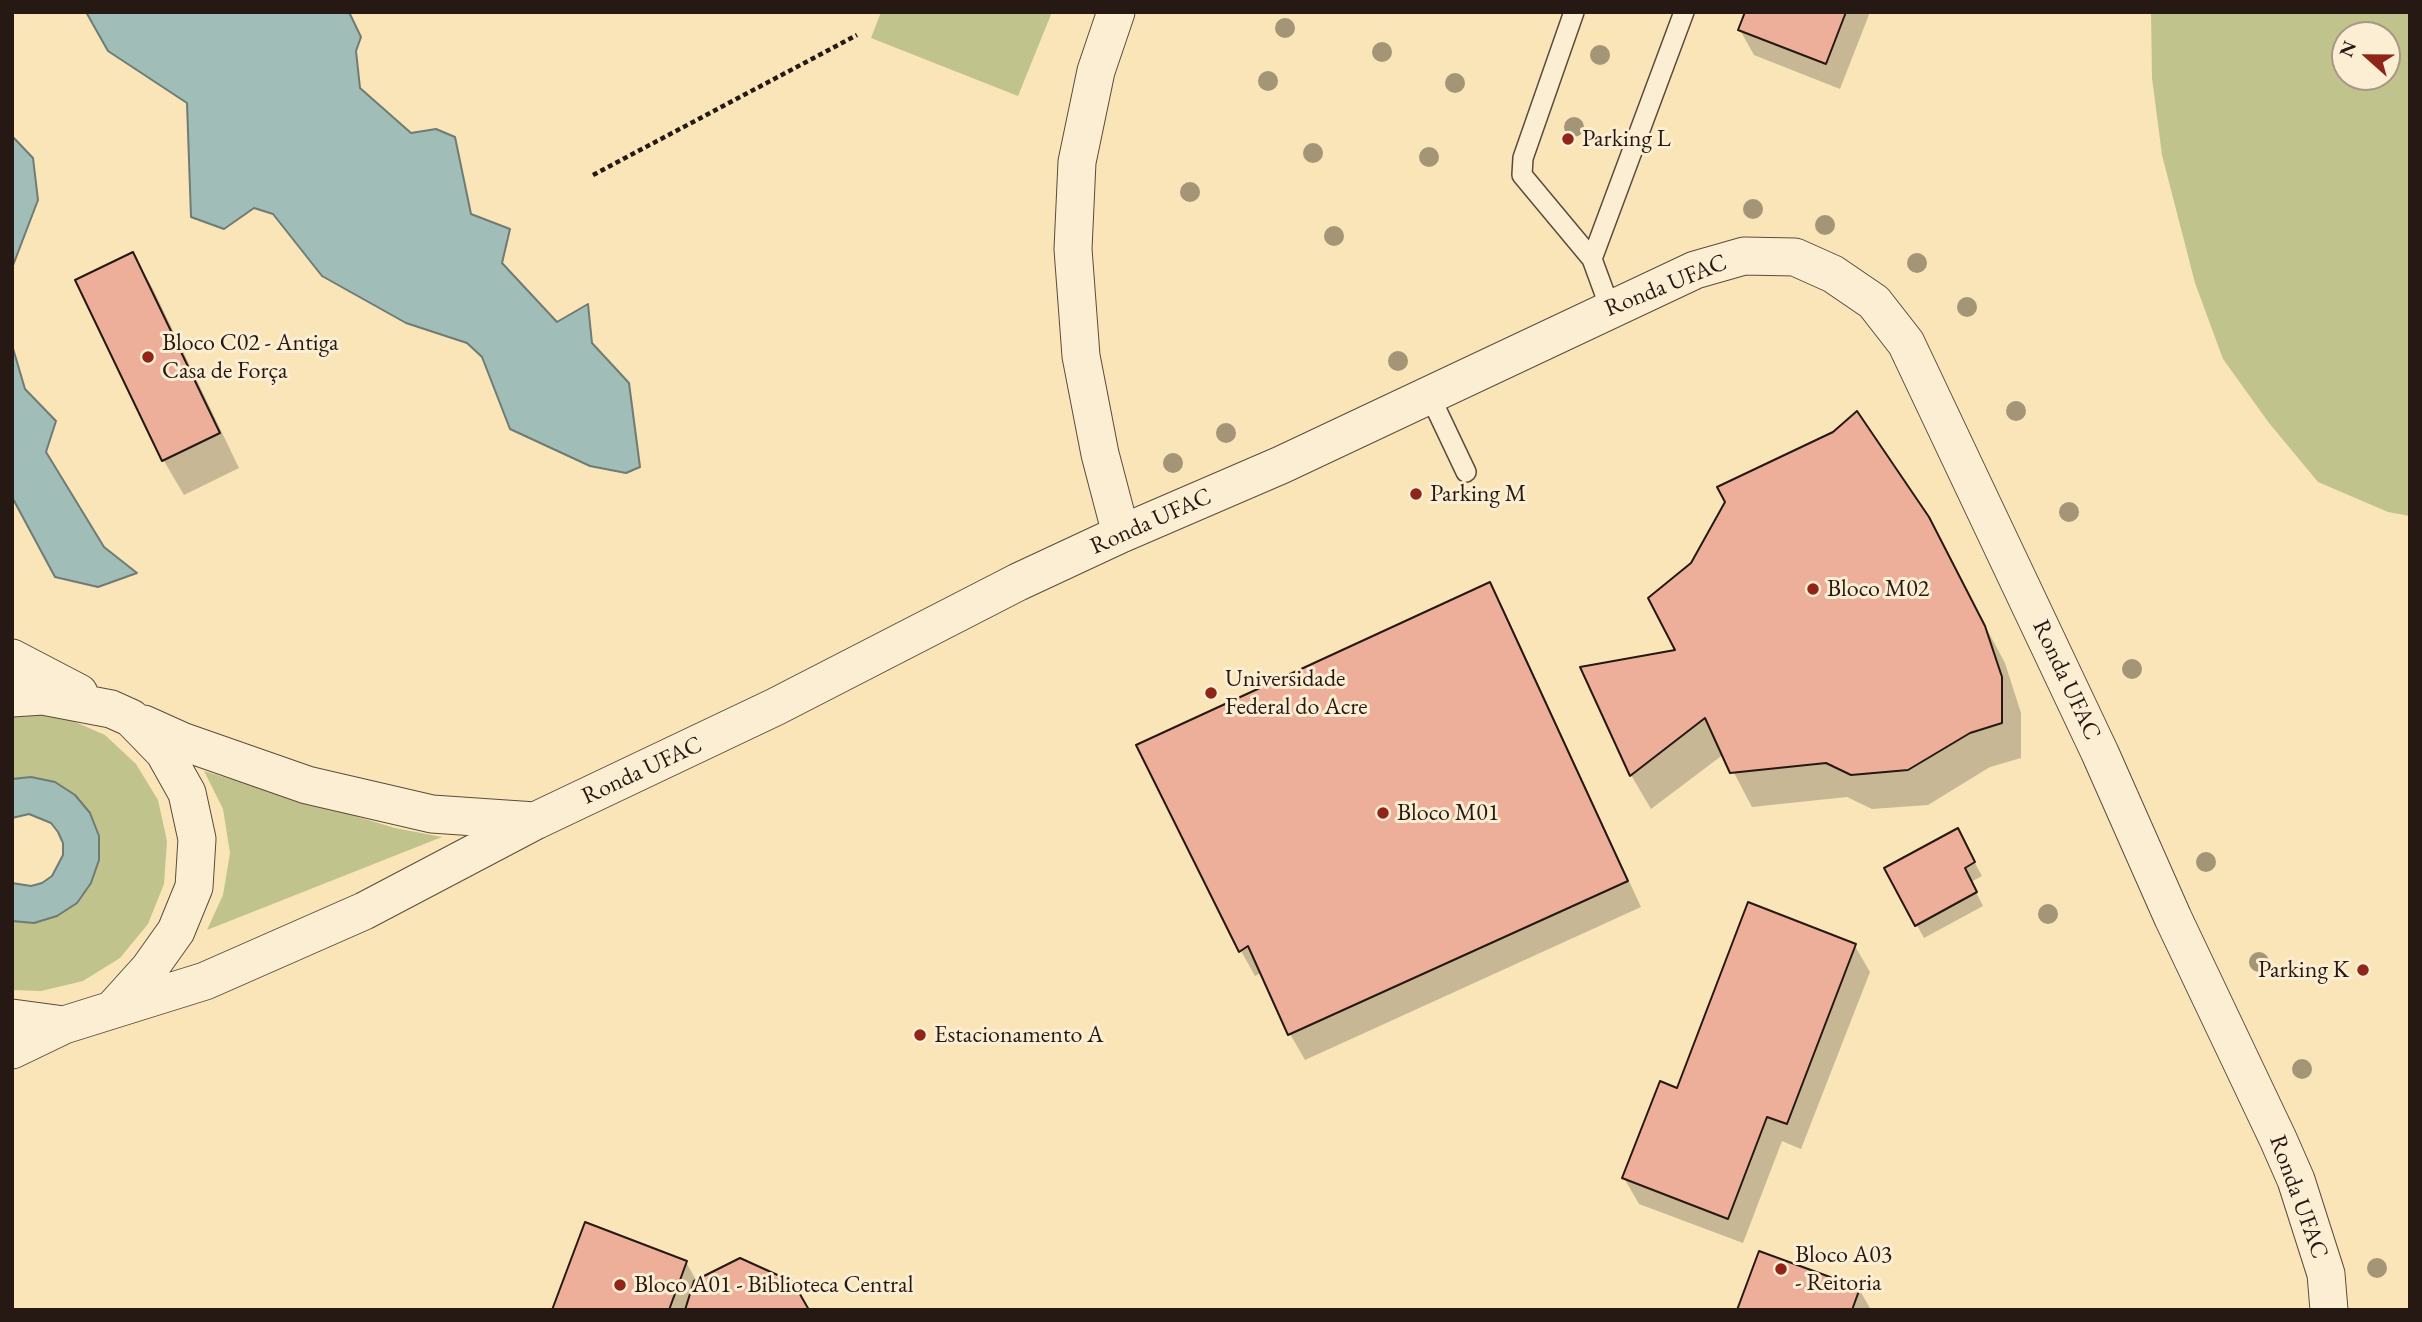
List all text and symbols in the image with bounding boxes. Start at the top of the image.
north arrow [2331,21,2401,91]
text: N [2333,37,2362,61]
place label: Parking L [1582,125,1671,153]
marker: Parking L [1560,131,1576,147]
street label: Ronda UFAC [1601,248,1731,324]
place label: Bloco C02 - Antiga Casa de Força [162,329,339,385]
marker: Bloco C02 - Antiga Casa de Força [140,349,156,365]
place label: Parking M [1430,480,1526,508]
street label: Ronda UFAC [1086,483,1216,561]
marker: Parking M [1408,486,1424,502]
place label: Bloco M02 [1827,575,1929,603]
marker: Bloco M02 [1805,581,1821,597]
street label: Ronda UFAC [2026,615,2106,745]
place label: Universidade Federal do Acre [1225,665,1368,721]
marker: Universidade Federal do Acre [1203,685,1219,701]
street label: Ronda UFAC [577,731,707,811]
place label: Bloco M01 [1397,799,1499,827]
marker: Bloco M01 [1375,805,1391,821]
place label: Parking K [2258,956,2349,984]
marker: Parking K [2355,962,2371,978]
place label: Estacionamento A [934,1021,1104,1049]
marker: Estacionamento A [912,1027,928,1043]
street label: Ronda UFAC [2262,1131,2334,1263]
place label: Bloco A03 - Reitoria [1795,1241,1892,1297]
marker: Bloco A03 - Reitoria [1773,1261,1789,1277]
place label: Bloco A01 - Biblioteca Central [634,1271,913,1299]
marker: Bloco A01 - Biblioteca Central [612,1277,628,1293]

